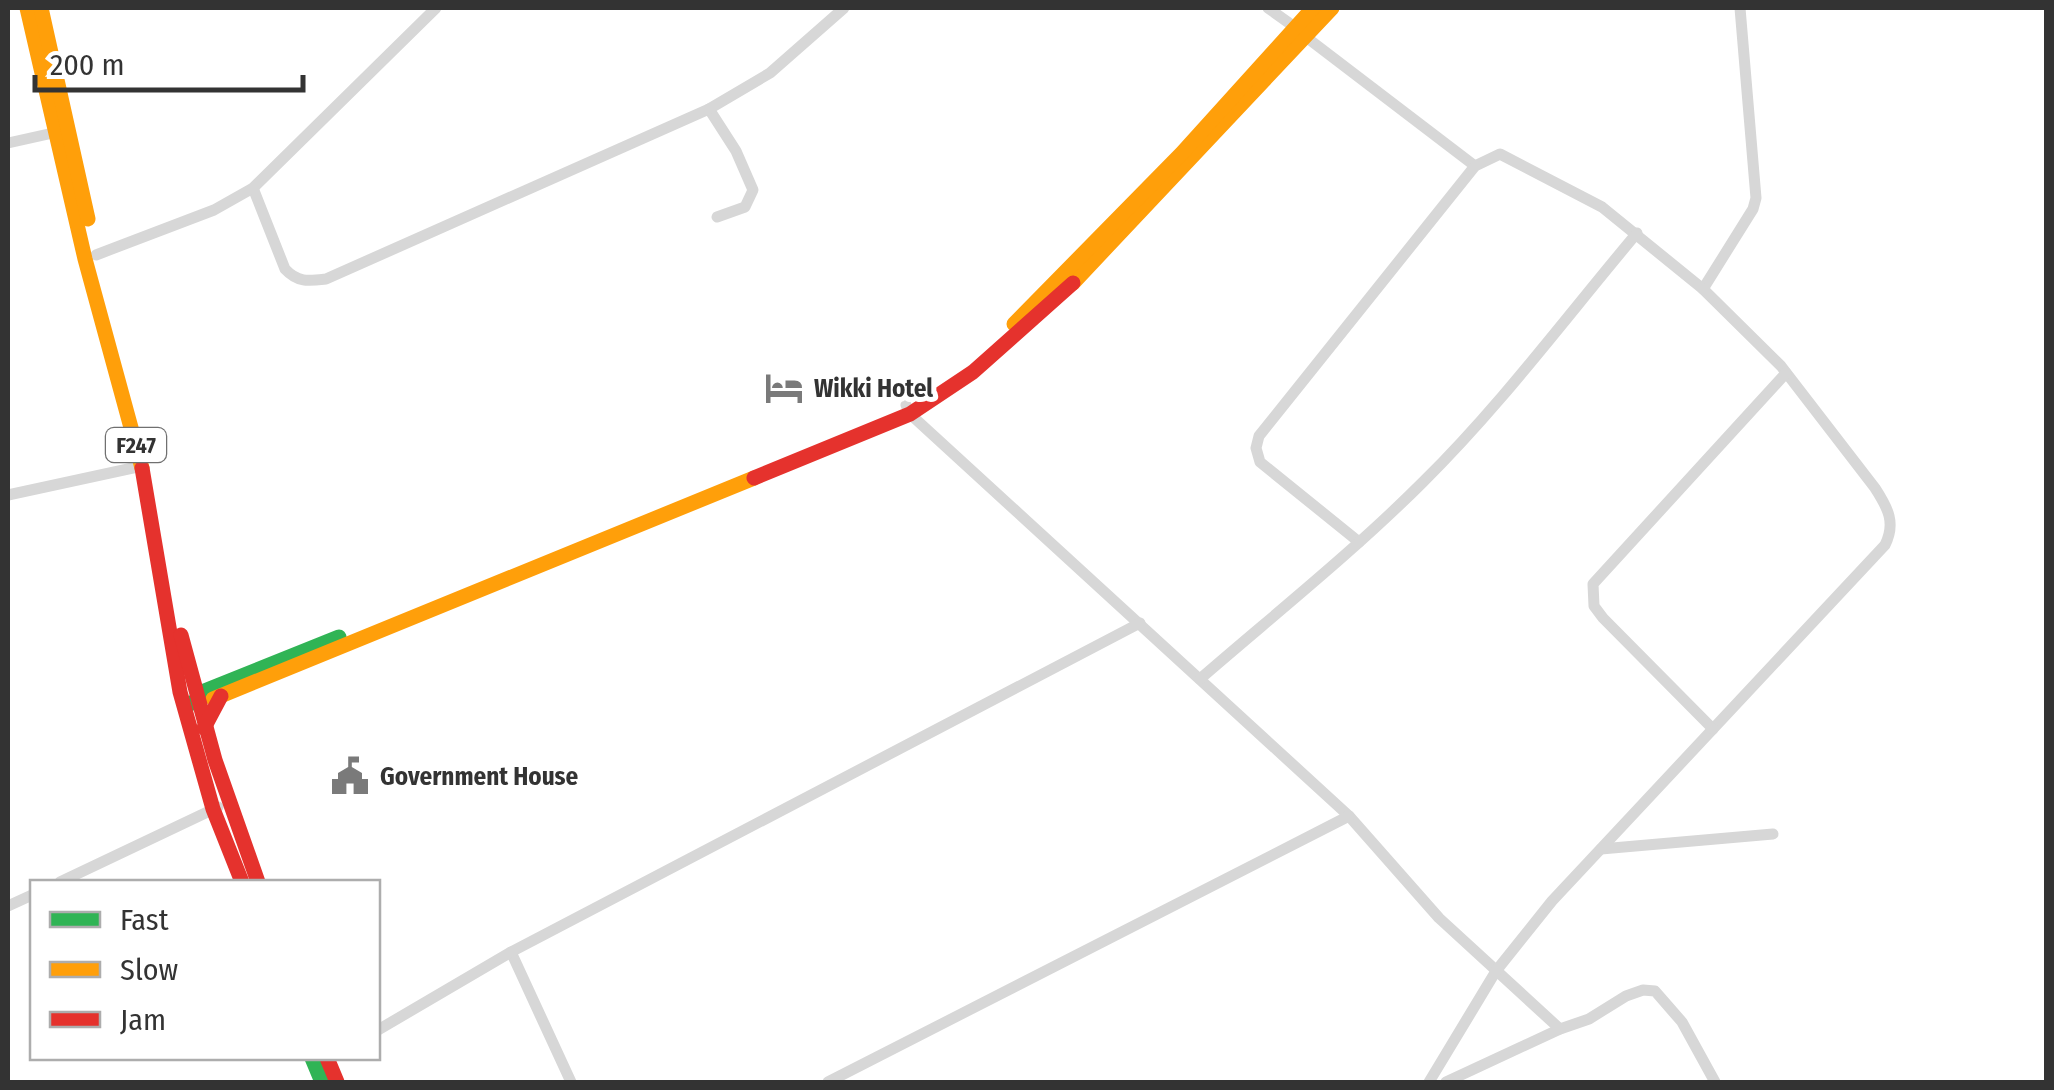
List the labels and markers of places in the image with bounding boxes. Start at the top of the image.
hotel icon: Wikki Hotel [763,367,805,409]
place label: Wikki Hotel [814,374,933,404]
public building icon: Government House [329,755,371,797]
place label: Government House [380,762,579,792]

